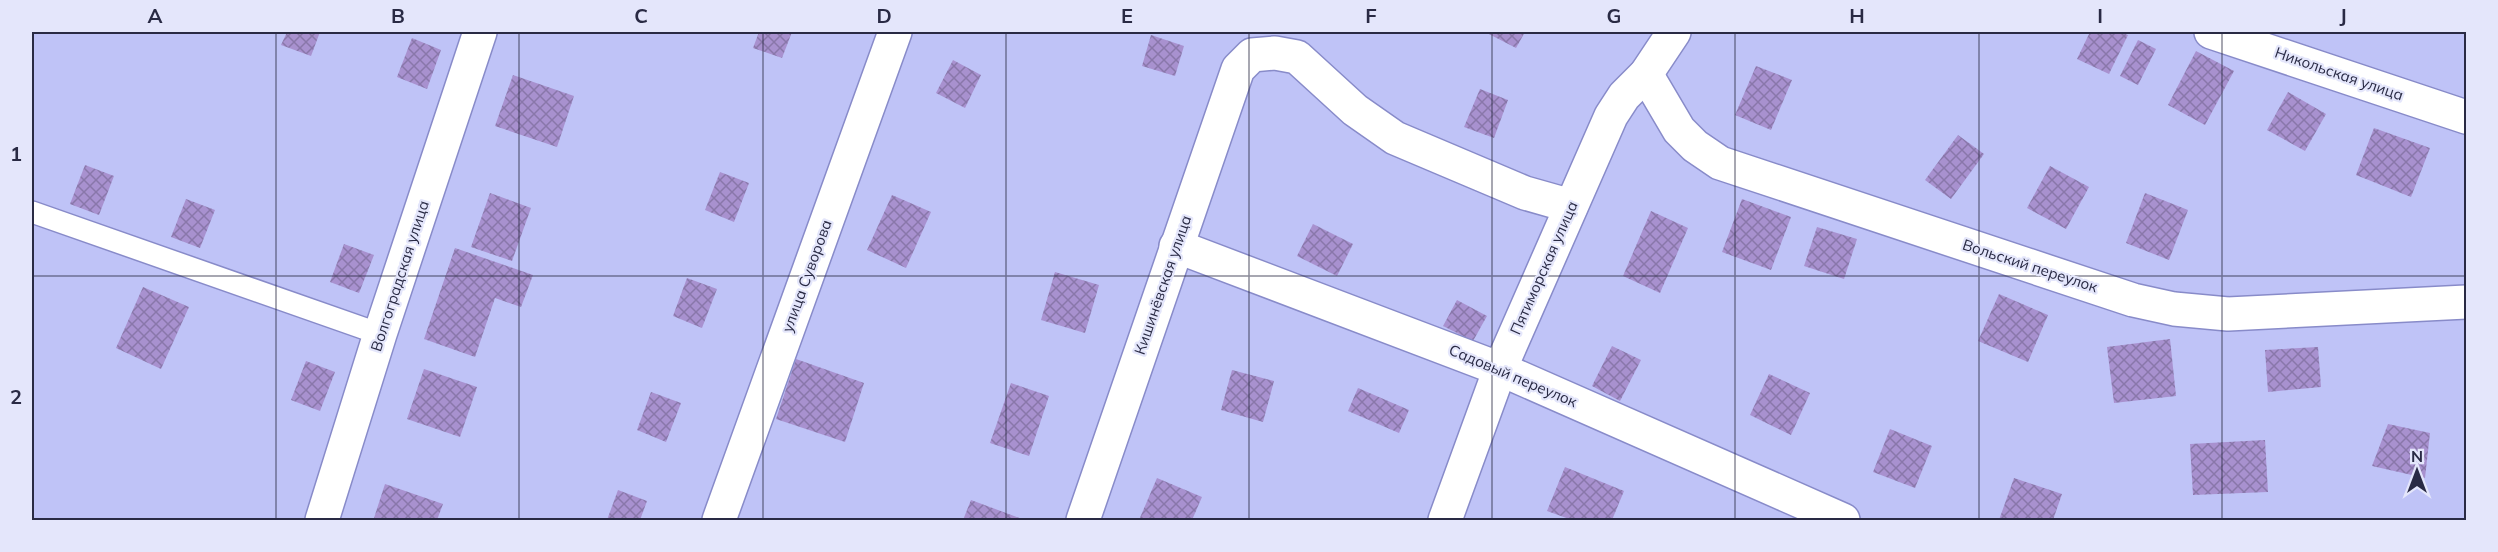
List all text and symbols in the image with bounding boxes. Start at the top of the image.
text: A [148,3,163,28]
text: B [391,3,405,28]
text: C [634,3,648,28]
text: D [876,3,892,28]
text: E [1121,3,1133,28]
text: F [1365,3,1377,28]
text: G [1607,3,1621,28]
text: H [1849,3,1865,28]
text: I [2097,3,2103,28]
text: J [2339,3,2347,28]
street label: Никольская улица [2272,43,2406,104]
text: 1 [10,141,22,166]
street label: Волгоградская улица [366,198,433,354]
street label: Пятиморская улица [1506,198,1582,337]
street label: Кишинёвская улица [1130,213,1195,357]
street label: улица Суворова [777,217,836,335]
street label: Вольский переулок [1960,235,2101,297]
street label: Садовый переулок [1446,340,1581,411]
text: 2 [10,384,22,409]
north arrow [2387,441,2447,501]
text: N [2411,446,2423,466]

